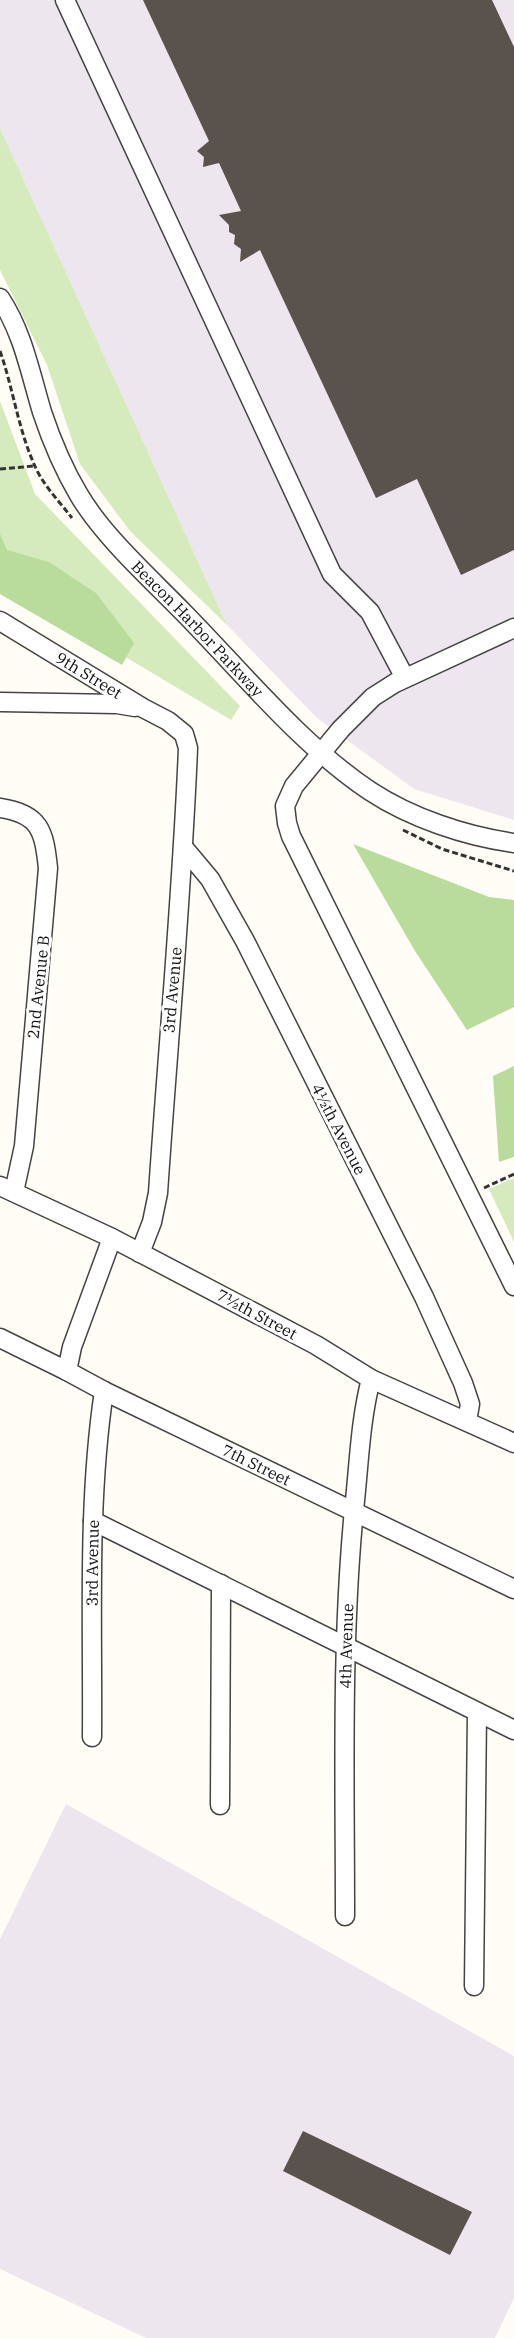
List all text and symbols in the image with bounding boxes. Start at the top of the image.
street label: Beacon Harbor Parkway [127,556,268,701]
street label: 9th Street [52,647,126,703]
street label: 2nd Avenue B [23,934,53,1040]
street label: 3rd Avenue [158,946,186,1034]
street label: 4½th Avenue [307,1080,371,1178]
street label: 7½th Street [213,1284,301,1344]
street label: 7th Street [219,1440,294,1490]
street label: 3rd Avenue [82,1519,103,1606]
street label: 4th Avenue [335,1603,357,1689]

